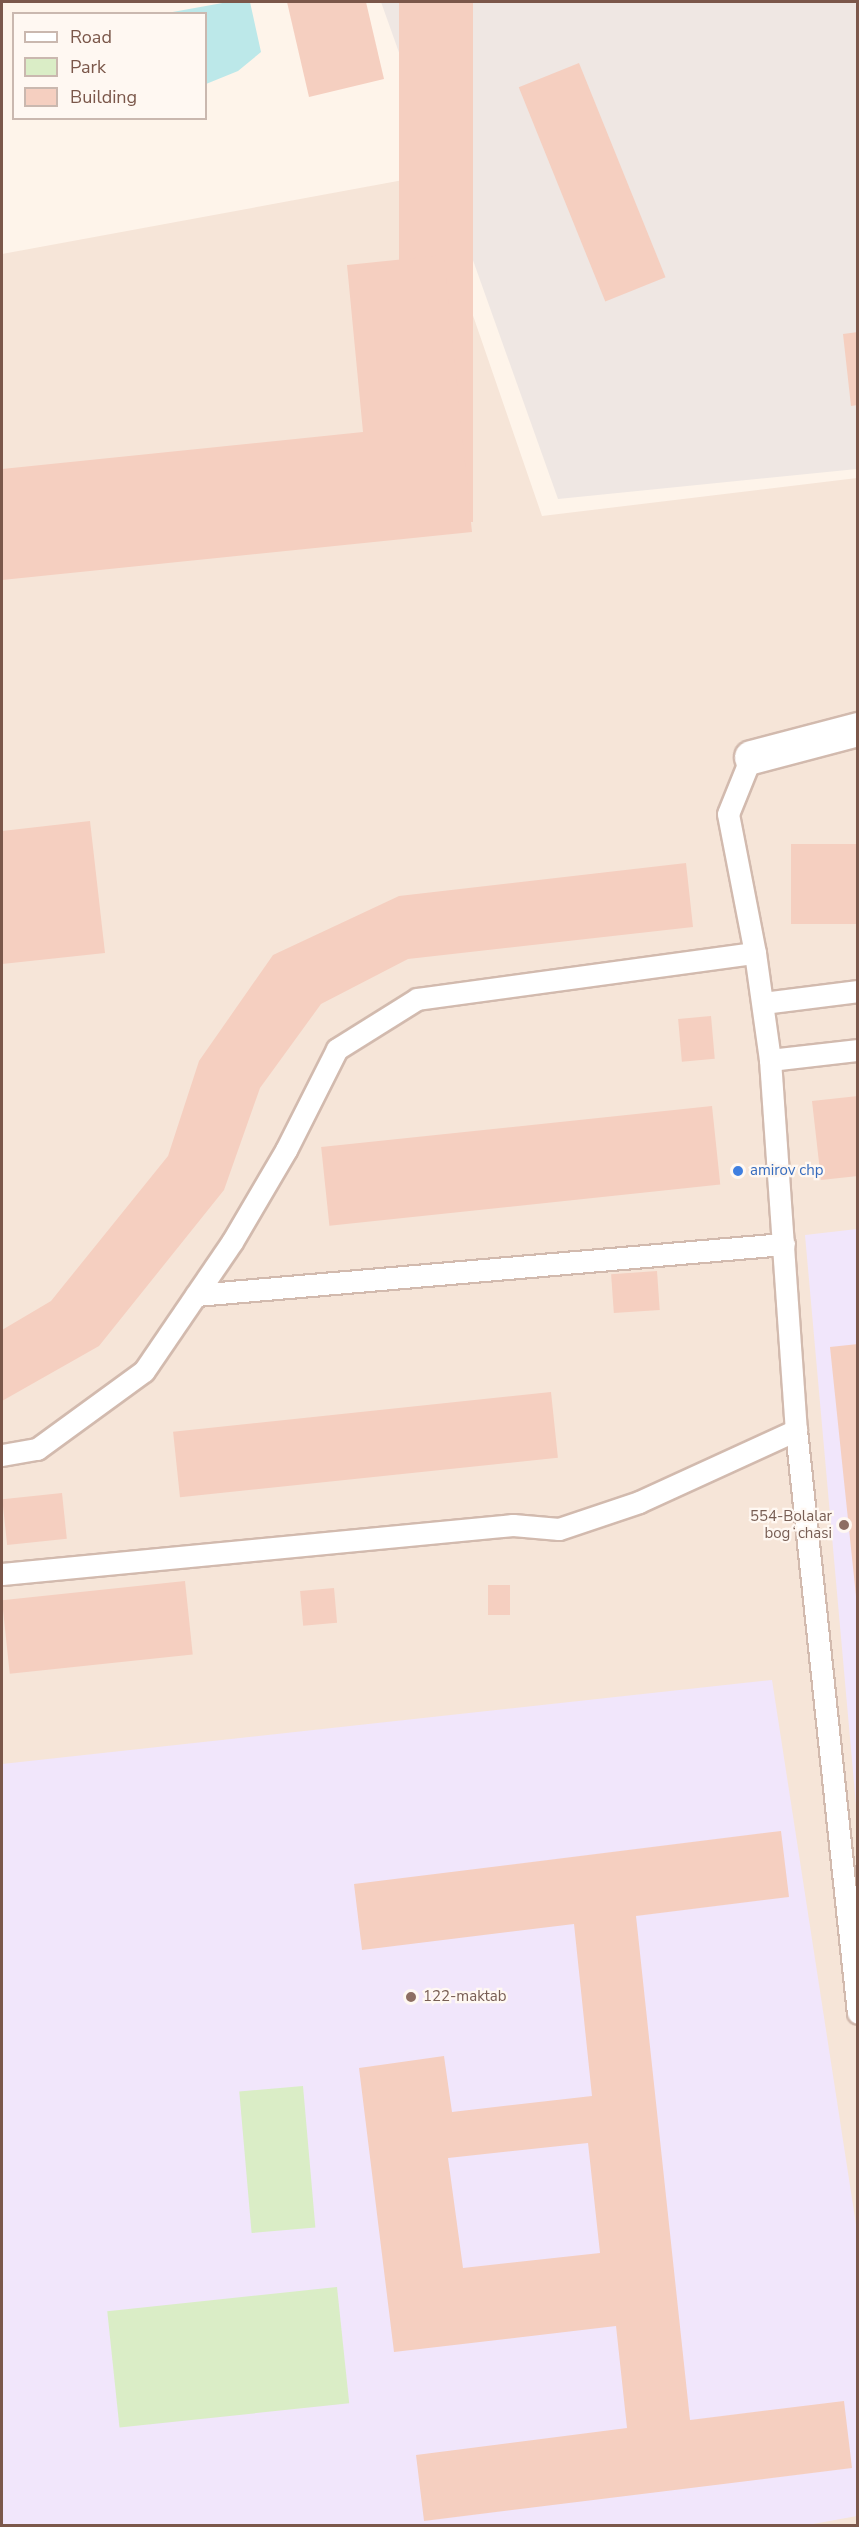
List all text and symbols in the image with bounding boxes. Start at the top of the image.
legend [12,12,207,120]
text: Road [70,25,112,49]
text: Park [70,55,106,79]
text: Building [70,85,137,109]
place label: amirov chp [750,1162,824,1180]
marker: amirov chp [731,1164,745,1178]
place label: 554-Bolalar bogʻchasi [750,1507,832,1542]
marker: 554-Bolalar bogʻchasi [837,1518,851,1532]
place label: 122-maktab [423,1988,506,2006]
marker: 122-maktab [404,1990,418,2004]

